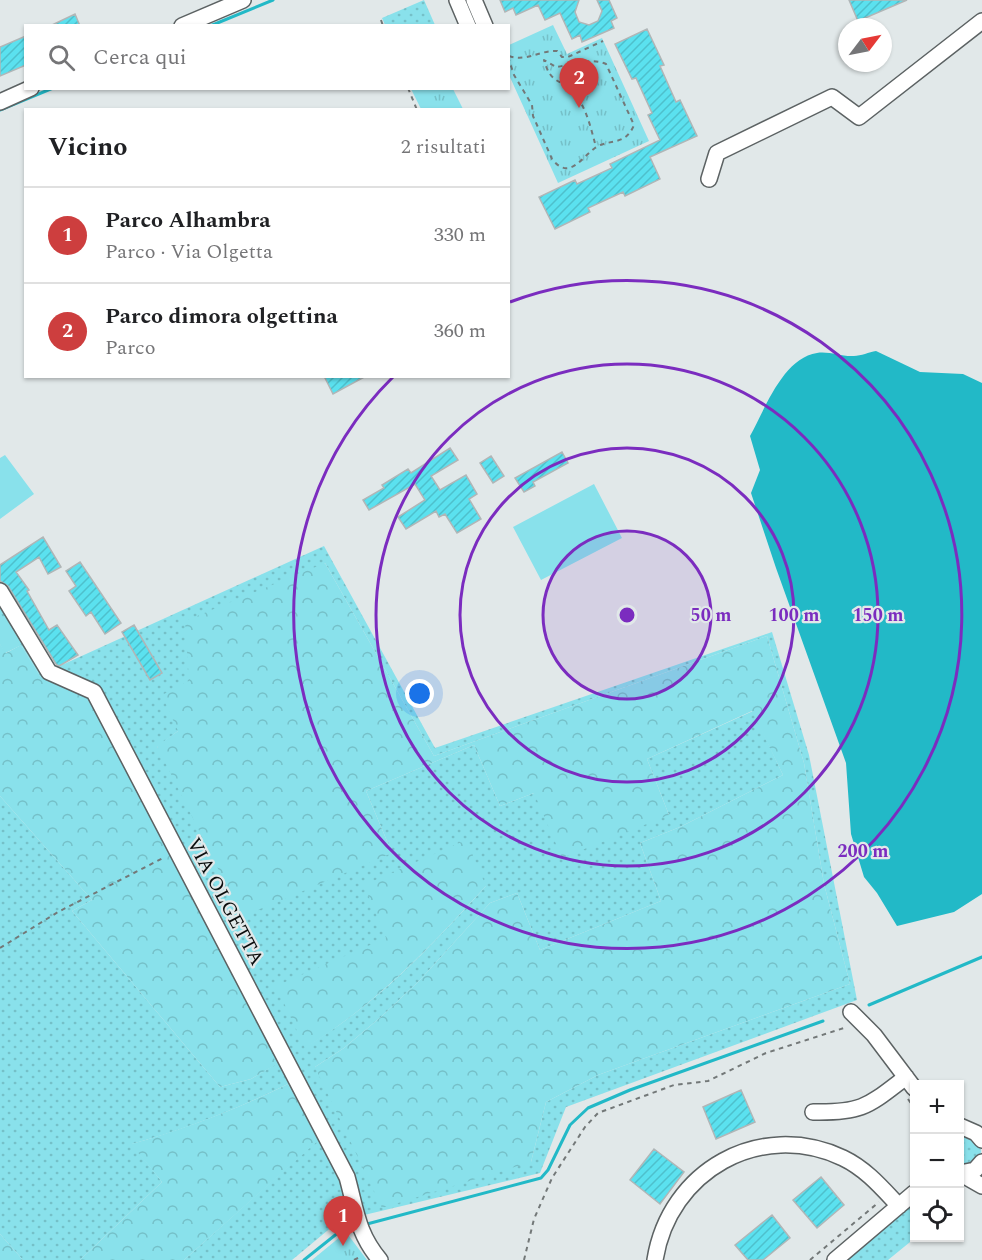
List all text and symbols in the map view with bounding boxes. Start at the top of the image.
north arrow [838,18,892,72]
search box [24,24,510,90]
icon: search [45,41,78,74]
text: Cerca qui [93,41,187,74]
pin: 2 [560,58,598,108]
text: Vicino [48,127,128,167]
text: 2 risultati [401,132,486,162]
text: Parco Alhambra [105,204,271,237]
text: 1 [62,220,73,250]
text: 330 m [434,220,486,250]
text: Parco · Via Olgetta [105,237,273,267]
text: Parco dimora olgettina [105,300,338,333]
text: 2 [62,316,73,346]
text: 360 m [434,316,486,346]
text: Parco [105,333,155,363]
text: 50 m [691,602,731,629]
text: 100 m [768,602,820,629]
text: 150 m [852,602,904,629]
centre of rings [617,605,637,625]
your location [405,679,434,708]
street label: VIA OLGETTA [179,832,272,971]
text: 200 m [837,838,889,865]
map controls [910,1080,964,1242]
button: + [910,1080,964,1134]
button: − [910,1134,964,1188]
button: locate [910,1188,964,1242]
pin: 1 [324,1196,362,1246]

